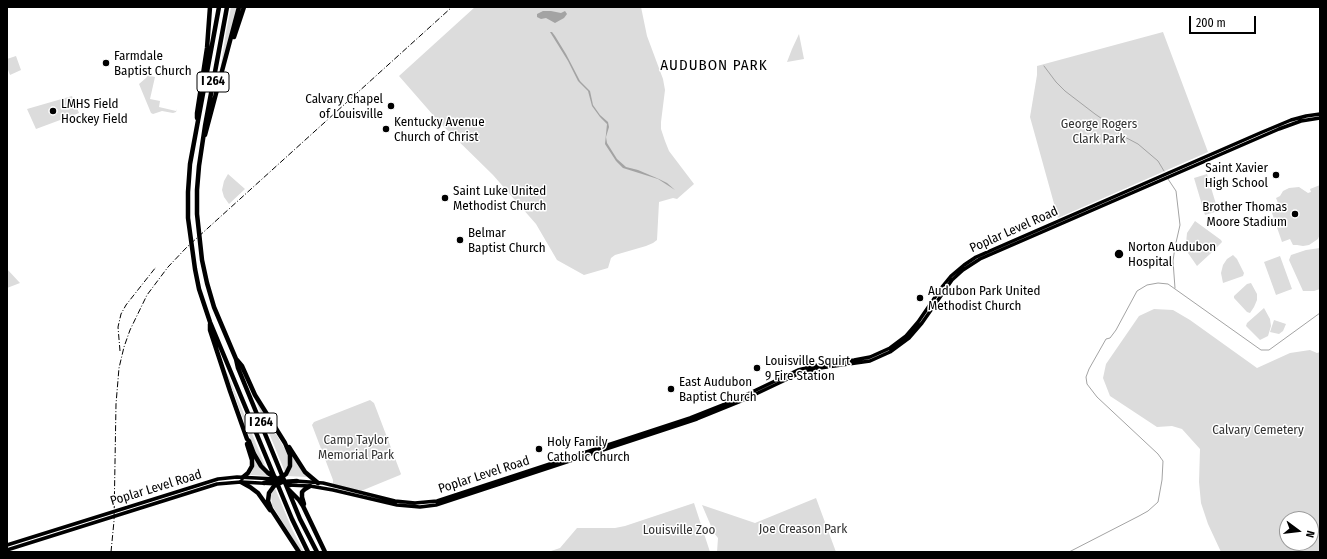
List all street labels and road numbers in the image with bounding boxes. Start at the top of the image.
road number: I 264 [197,72,229,92]
street label: Poplar Level Road [967,204,1061,256]
road number: I 264 [245,413,277,433]
street label: Poplar Level Road [436,453,532,497]
street label: Poplar Level Road [108,467,204,509]

